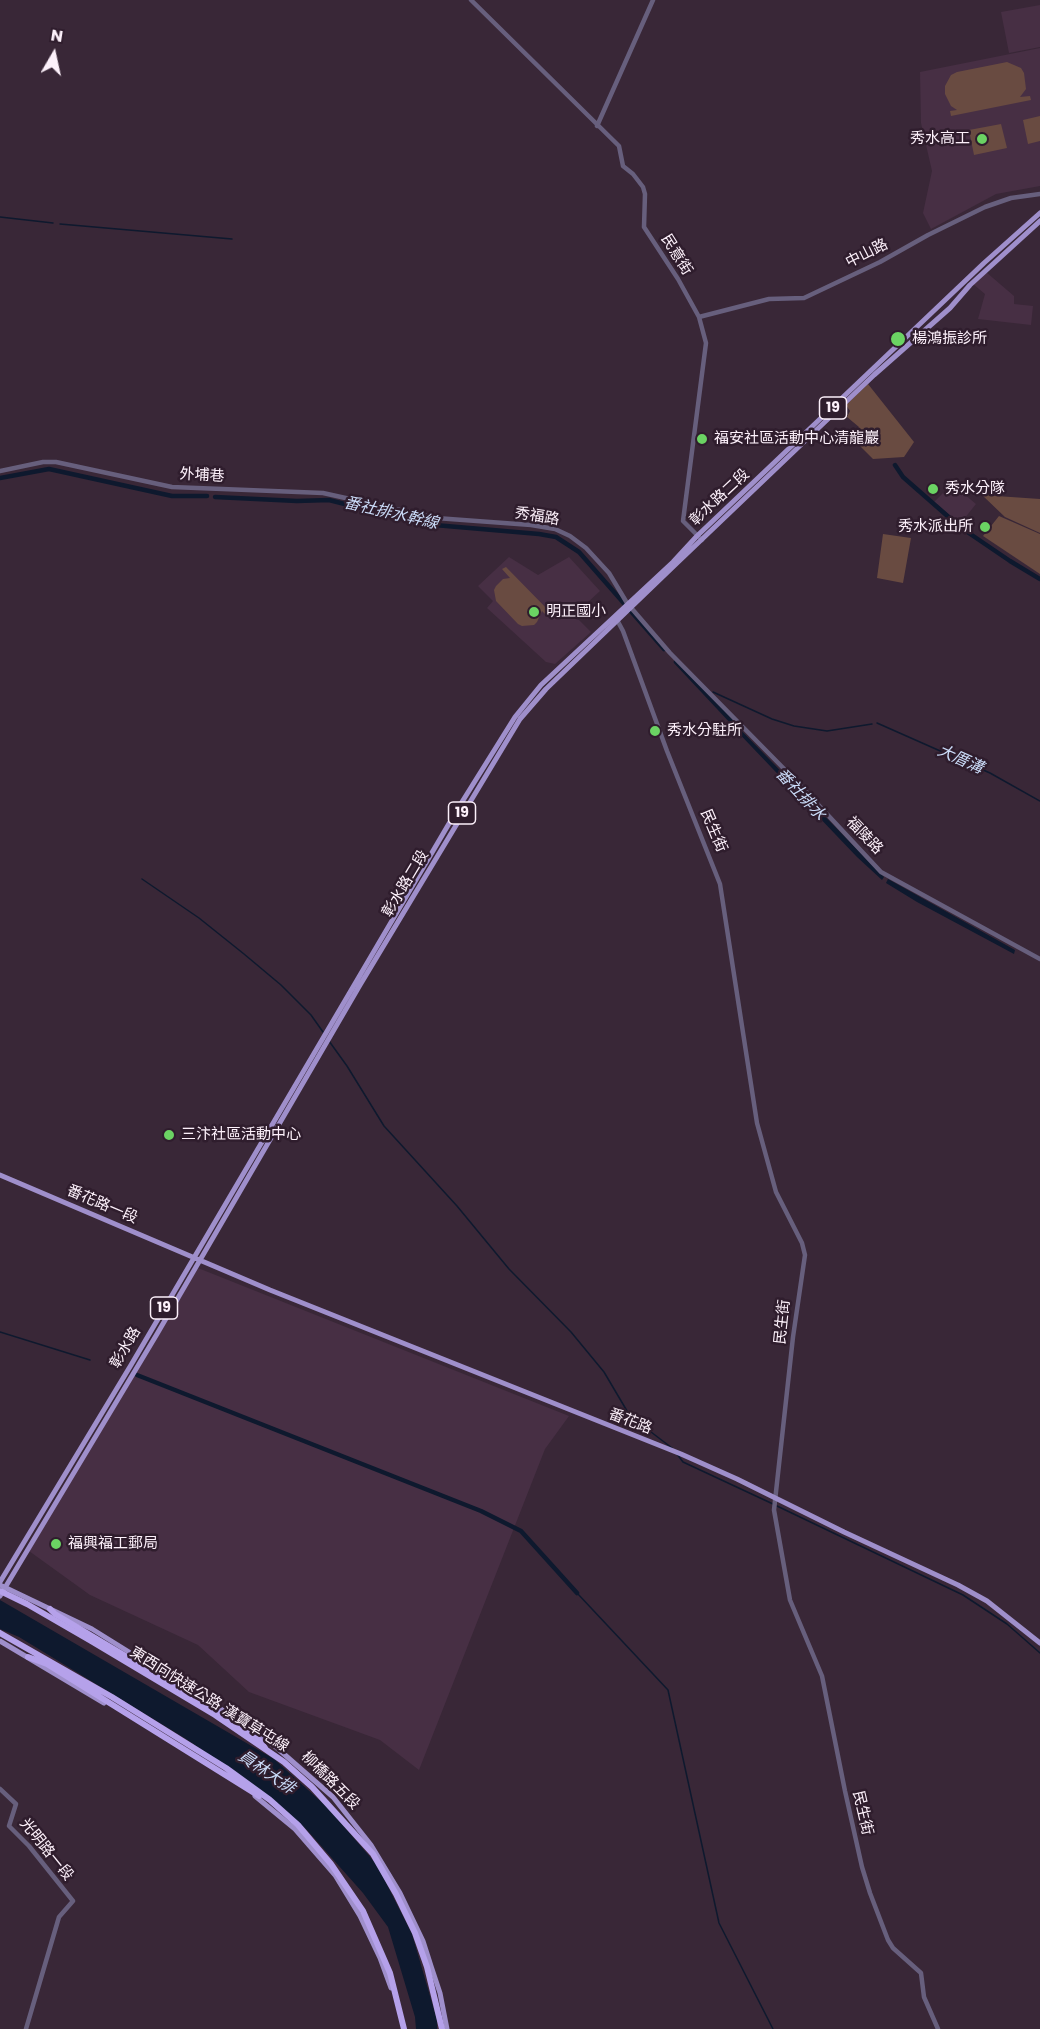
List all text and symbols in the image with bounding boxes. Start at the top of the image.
text: N [49,23,65,48]
north arrow [24,24,84,84]
place label: 秀水高工 [910,130,970,148]
marker: 秀水高工 [975,132,989,146]
street label: 民意街 [656,231,696,279]
street label: 中山路 [843,236,891,272]
marker: 楊鴻振診所 [889,330,907,348]
place label: 楊鴻振診所 [912,330,987,348]
road number: 19 [820,397,846,419]
place label: 福安社區活動中心清龍巖 [714,430,879,448]
marker: 福安社區活動中心清龍巖 [695,432,709,446]
street label: 外埔巷 [179,466,225,486]
street label: 彰水路二段 [686,466,754,530]
place label: 秀水分隊 [945,480,1005,498]
marker: 秀水分隊 [926,482,940,496]
water label: 番社排水幹線 [342,494,440,534]
street label: 秀福路 [513,505,561,529]
place label: 秀水派出所 [898,518,973,536]
marker: 秀水派出所 [978,520,992,534]
place label: 明正國小 [546,603,606,621]
marker: 明正國小 [527,605,541,619]
place label: 秀水分駐所 [667,722,742,740]
marker: 秀水分駐所 [648,724,662,738]
water label: 大厝溝 [934,741,986,779]
water label: 番社排水 [771,765,829,825]
road number: 19 [448,802,476,824]
street label: 民生街 [696,807,730,855]
street label: 福陵路 [842,814,886,858]
street label: 彰水路二段 [379,847,433,921]
place label: 三汴社區活動中心 [181,1126,301,1144]
marker: 三汴社區活動中心 [162,1128,176,1142]
street label: 番花路一段 [64,1182,140,1228]
road number: 19 [150,1297,178,1319]
street label: 民生街 [772,1299,794,1345]
street label: 彰水路 [107,1324,145,1372]
street label: 番花路 [606,1406,654,1438]
place label: 福興福工郵局 [68,1535,158,1553]
marker: 福興福工郵局 [49,1537,63,1551]
street label: 東西向快速公路 漢寶草屯線 [126,1644,292,1756]
water label: 員林大排 [234,1747,298,1799]
street label: 柳橋路五段 [297,1748,363,1814]
street label: 民生街 [848,1789,876,1837]
street label: 光明路一段 [15,1815,77,1885]

